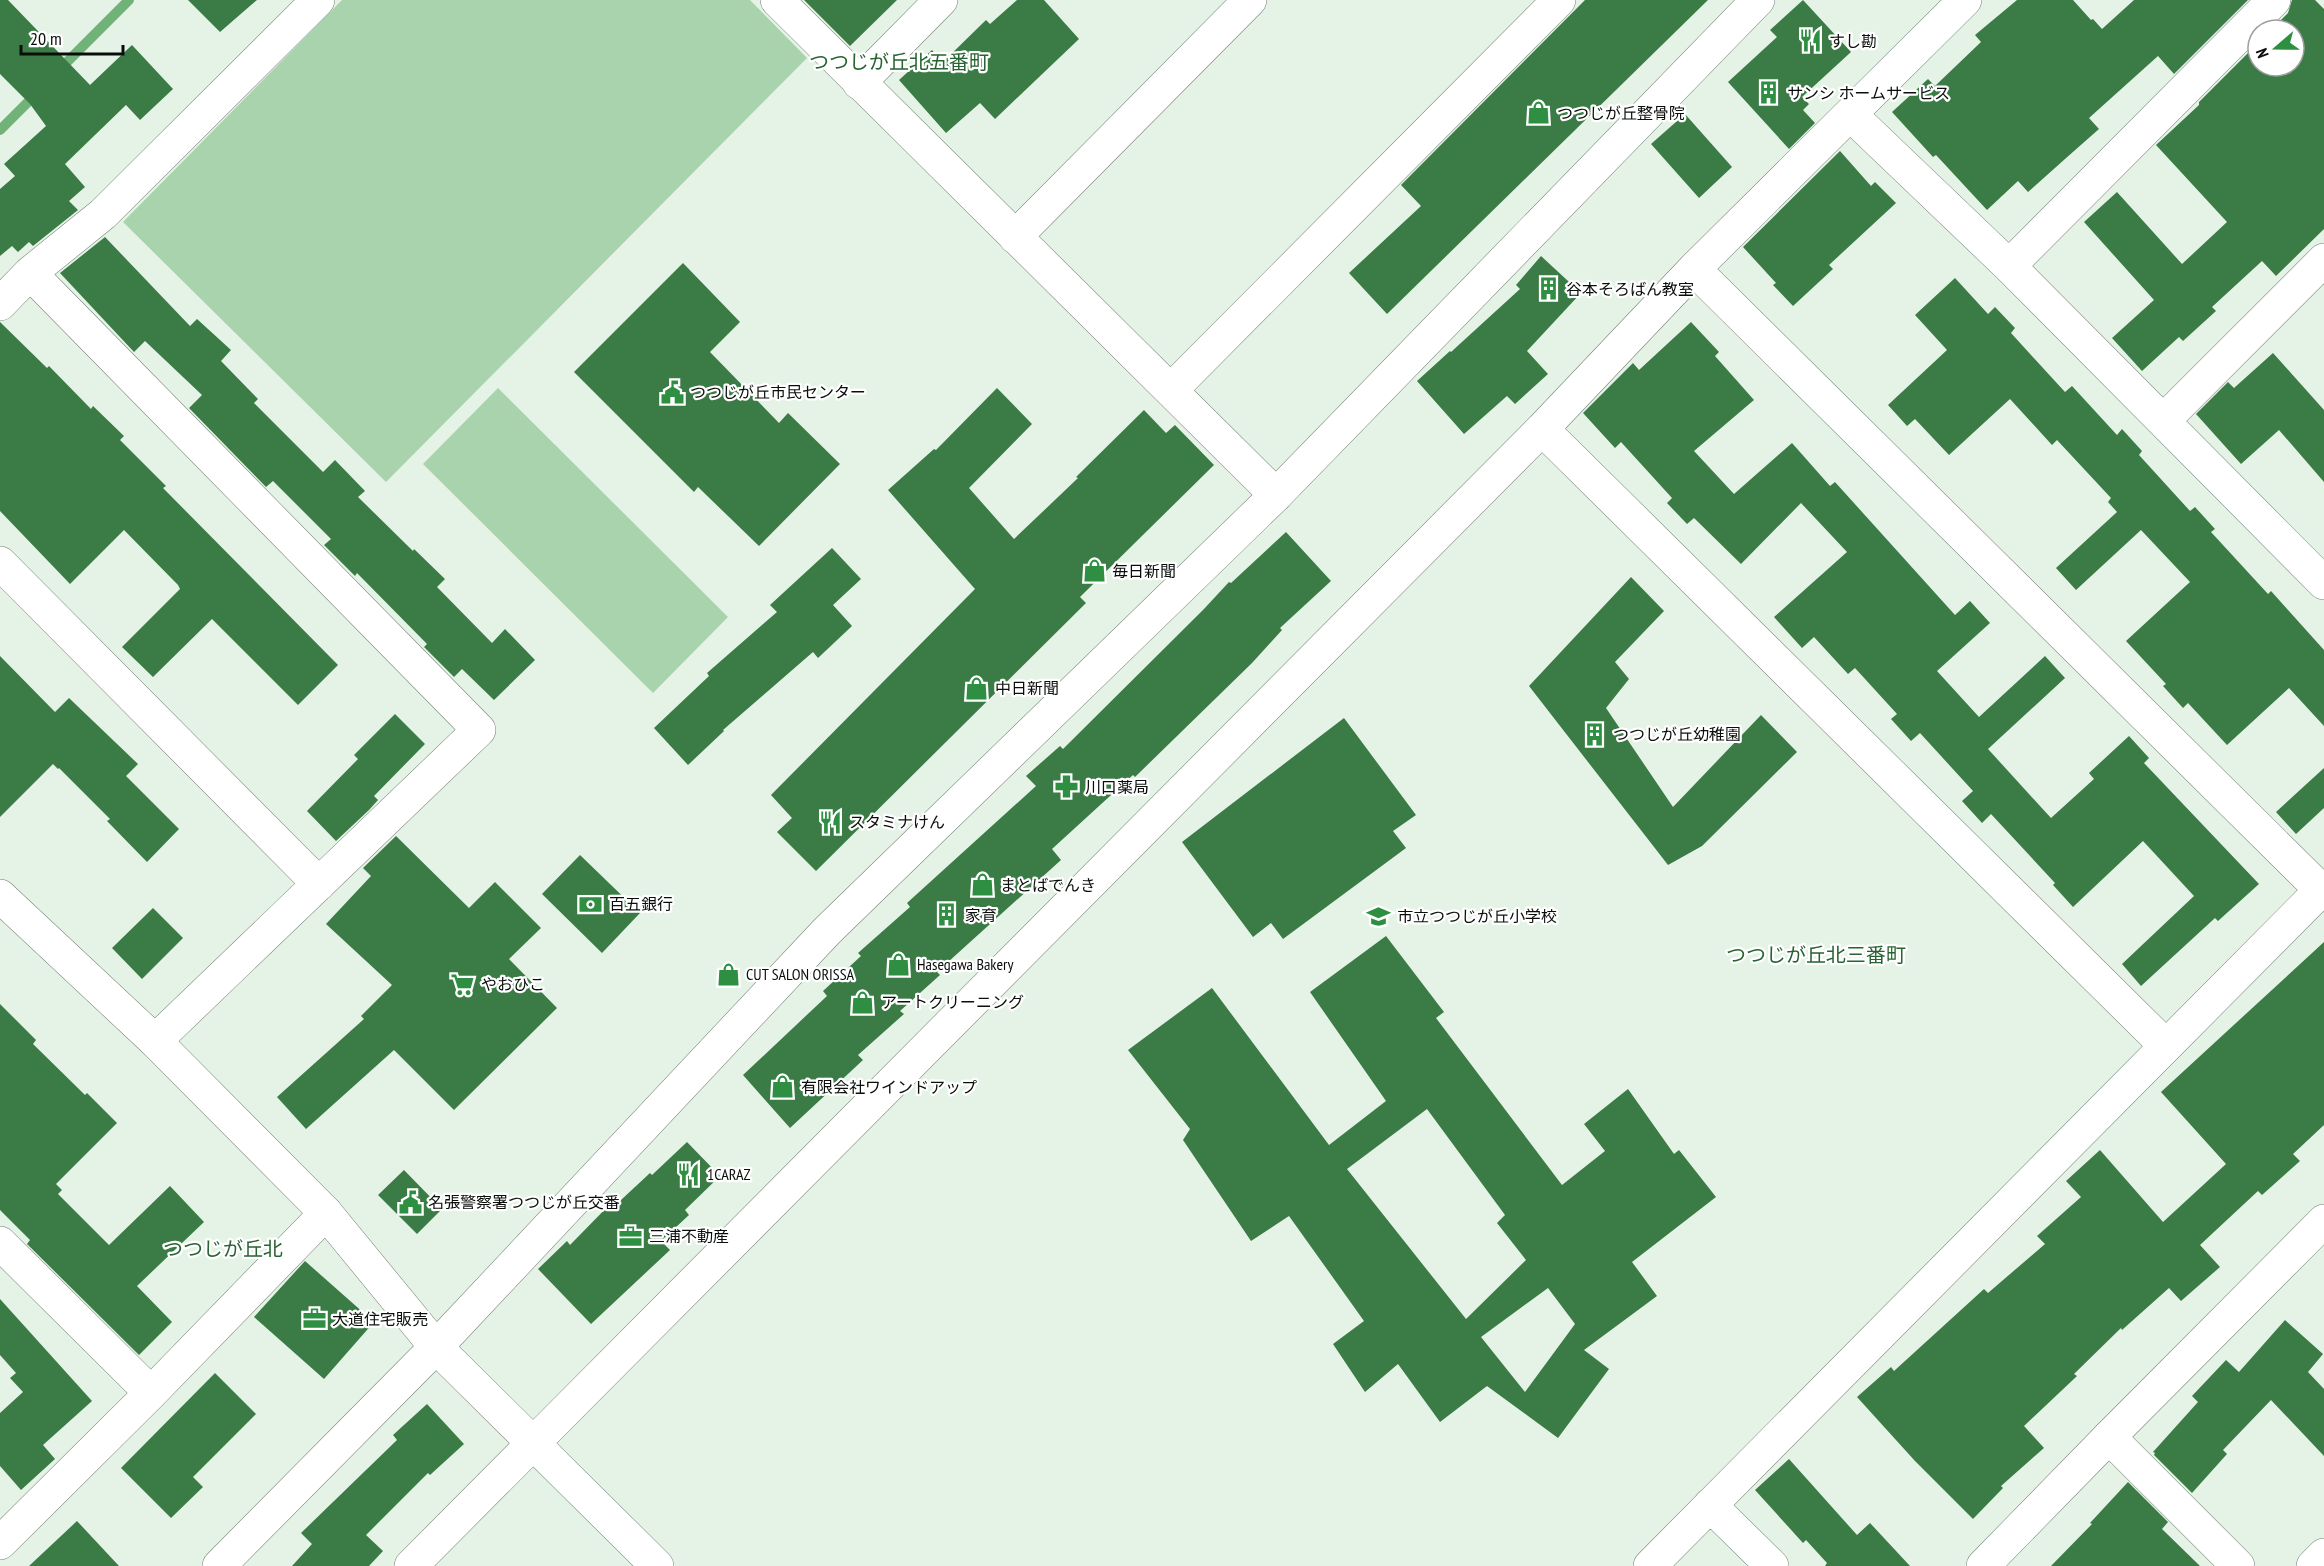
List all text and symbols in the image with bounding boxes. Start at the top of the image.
scale bar [21,18,123,56]
north arrow [2246,18,2306,78]
text: 20 m [30,27,62,50]
restaurant icon: すし勘 [1798,28,1824,54]
place label: すし勘 [1829,31,1877,51]
text: N [2251,46,2273,61]
district label: つつじが丘北五番町 [809,49,989,75]
building icon: サンシ ホームサービス [1756,80,1782,106]
place label: サンシ ホームサービス [1787,83,1950,103]
shop icon: つつじが丘整骨院 [1526,100,1552,126]
place label: つつじが丘整骨院 [1557,103,1685,123]
building icon: 谷本そろばん教室 [1535,276,1561,302]
place label: 谷本そろばん教室 [1566,279,1694,299]
public building icon: つつじが丘市民センター [659,379,685,405]
place label: つつじが丘市民センター [690,382,866,402]
shop icon: 毎日新聞 [1081,558,1107,584]
place label: 毎日新聞 [1112,561,1176,581]
shop icon: 中日新聞 [964,675,990,701]
place label: 中日新聞 [995,678,1059,698]
building icon: つつじが丘幼稚園 [1582,721,1608,747]
place label: つつじが丘幼稚園 [1613,724,1741,744]
pharmacy icon: 川口薬局 [1054,774,1080,800]
place label: 川口薬局 [1085,777,1149,797]
restaurant icon: スタミナけん [818,809,844,835]
place label: スタミナけん [849,812,945,832]
shop icon: まとばでんき [969,872,995,898]
place label: まとばでんき [1000,875,1096,895]
bank icon: 百五銀行 [578,891,604,917]
place label: 百五銀行 [609,894,673,914]
building icon: 家育 [934,902,960,928]
school or university icon: 市立つつじが丘小学校 [1366,903,1392,929]
place label: 家育 [965,905,997,925]
place label: 市立つつじが丘小学校 [1397,906,1557,926]
district label: つつじが丘北三番町 [1726,942,1906,968]
shop icon: Hasegawa Bakery [886,951,912,977]
place label: Hasegawa Bakery [917,954,1013,974]
shop icon: CUT SALON ORISSA [715,961,741,987]
place label: CUT SALON ORISSA [746,964,855,984]
supermarket icon: やおひこ [450,971,476,997]
place label: やおひこ [481,974,545,994]
shop icon: アートクリーニング [850,989,876,1015]
place label: アートクリーニング [881,992,1024,1012]
shop icon: 有限会社ワインドアップ [770,1074,796,1100]
place label: 有限会社ワインドアップ [801,1077,977,1097]
restaurant icon: 1CARAZ [676,1161,702,1187]
place label: 1CARAZ [707,1164,750,1184]
public building icon: 名張警察署つつじが丘交番 [397,1189,423,1215]
place label: 名張警察署つつじが丘交番 [428,1192,620,1212]
office icon: 三浦不動産 [618,1223,644,1249]
place label: 三浦不動産 [649,1226,729,1246]
district label: つつじが丘北 [163,1236,283,1262]
office icon: 大道住宅販売 [301,1306,327,1332]
place label: 大道住宅販売 [332,1309,428,1329]

